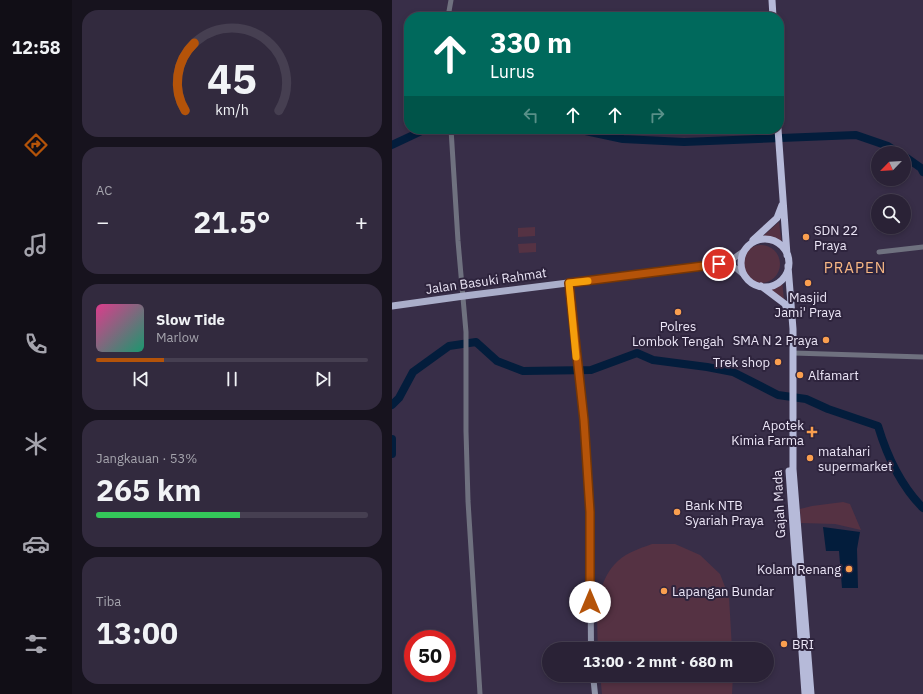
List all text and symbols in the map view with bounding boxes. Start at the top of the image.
text: 330 m [490,24,572,61]
icon: ahead [424,28,476,80]
text: 12:58 [11,36,61,59]
text: 45 [207,51,257,105]
text: Lurus [490,60,535,83]
text: km/h [215,100,249,119]
icon: left [520,104,542,126]
icon: ahead [562,104,584,126]
icon: ahead [604,104,626,126]
icon: right [646,104,668,126]
icon: directions [22,131,50,159]
north arrow [871,146,911,186]
map controls [871,146,911,234]
text: AC [96,182,112,199]
button: search [871,194,911,234]
text: 21.5° [193,202,271,241]
text: − [96,207,109,236]
text: + [355,207,368,236]
place label: SDN 22 Praya [814,222,858,254]
icon: music [22,231,50,259]
marker: SDN 22 Praya [801,232,811,242]
pin [702,247,736,281]
icon: arrive [708,253,730,275]
district label: PRAPEN [824,258,886,277]
street label: Jalan Basuki Rahmat [424,264,548,298]
marker: Masjid Jami' Praya [803,278,813,288]
place label: Masjid Jami' Praya [775,289,842,321]
marker: Polres Lombok Tengah [673,307,683,317]
text: Slow Tide [156,310,225,329]
place label: Polres Lombok Tengah [632,318,724,350]
text: Marlow [156,329,199,346]
icon: phone [22,330,50,358]
place label: SMA N 2 Praya [733,332,818,349]
marker: SMA N 2 Praya [821,335,831,345]
place label: Trek shop [713,354,770,371]
marker: Trek shop [773,357,783,367]
place label: Alfamart [808,367,859,384]
icon: previous [130,368,152,390]
icon: pause [221,368,243,390]
icon: next [312,368,334,390]
marker: Alfamart [795,370,805,380]
place label: Apotek Kimia Farma [731,417,804,449]
marker: Apotek Kimia Farma [807,427,817,437]
icon: climate [22,430,50,458]
place label: matahari supermarket [818,443,893,475]
text: Jangkauan · 53% [96,450,197,467]
marker: matahari supermarket [805,453,815,463]
street label: Gajah Mada [769,469,789,539]
text: 265 km [96,470,201,509]
place label: Bank NTB Syariah Praya [685,497,764,529]
marker: Bank NTB Syariah Praya [672,507,682,517]
icon: car [22,530,50,558]
place label: Kolam Renang [757,561,841,578]
marker: Kolam Renang [844,564,854,574]
position arrow [569,581,611,623]
place label: Lapangan Bundar [672,583,774,600]
marker: Lapangan Bundar [659,586,669,596]
text: Tiba [96,593,121,610]
text: 13:00 [96,613,178,652]
icon: filters [22,630,50,658]
speed limit sign: 50 [404,630,456,682]
place label: BRI [792,636,814,653]
marker: BRI [779,639,789,649]
text: 13:00 · 2 mnt · 680 m [583,652,733,671]

